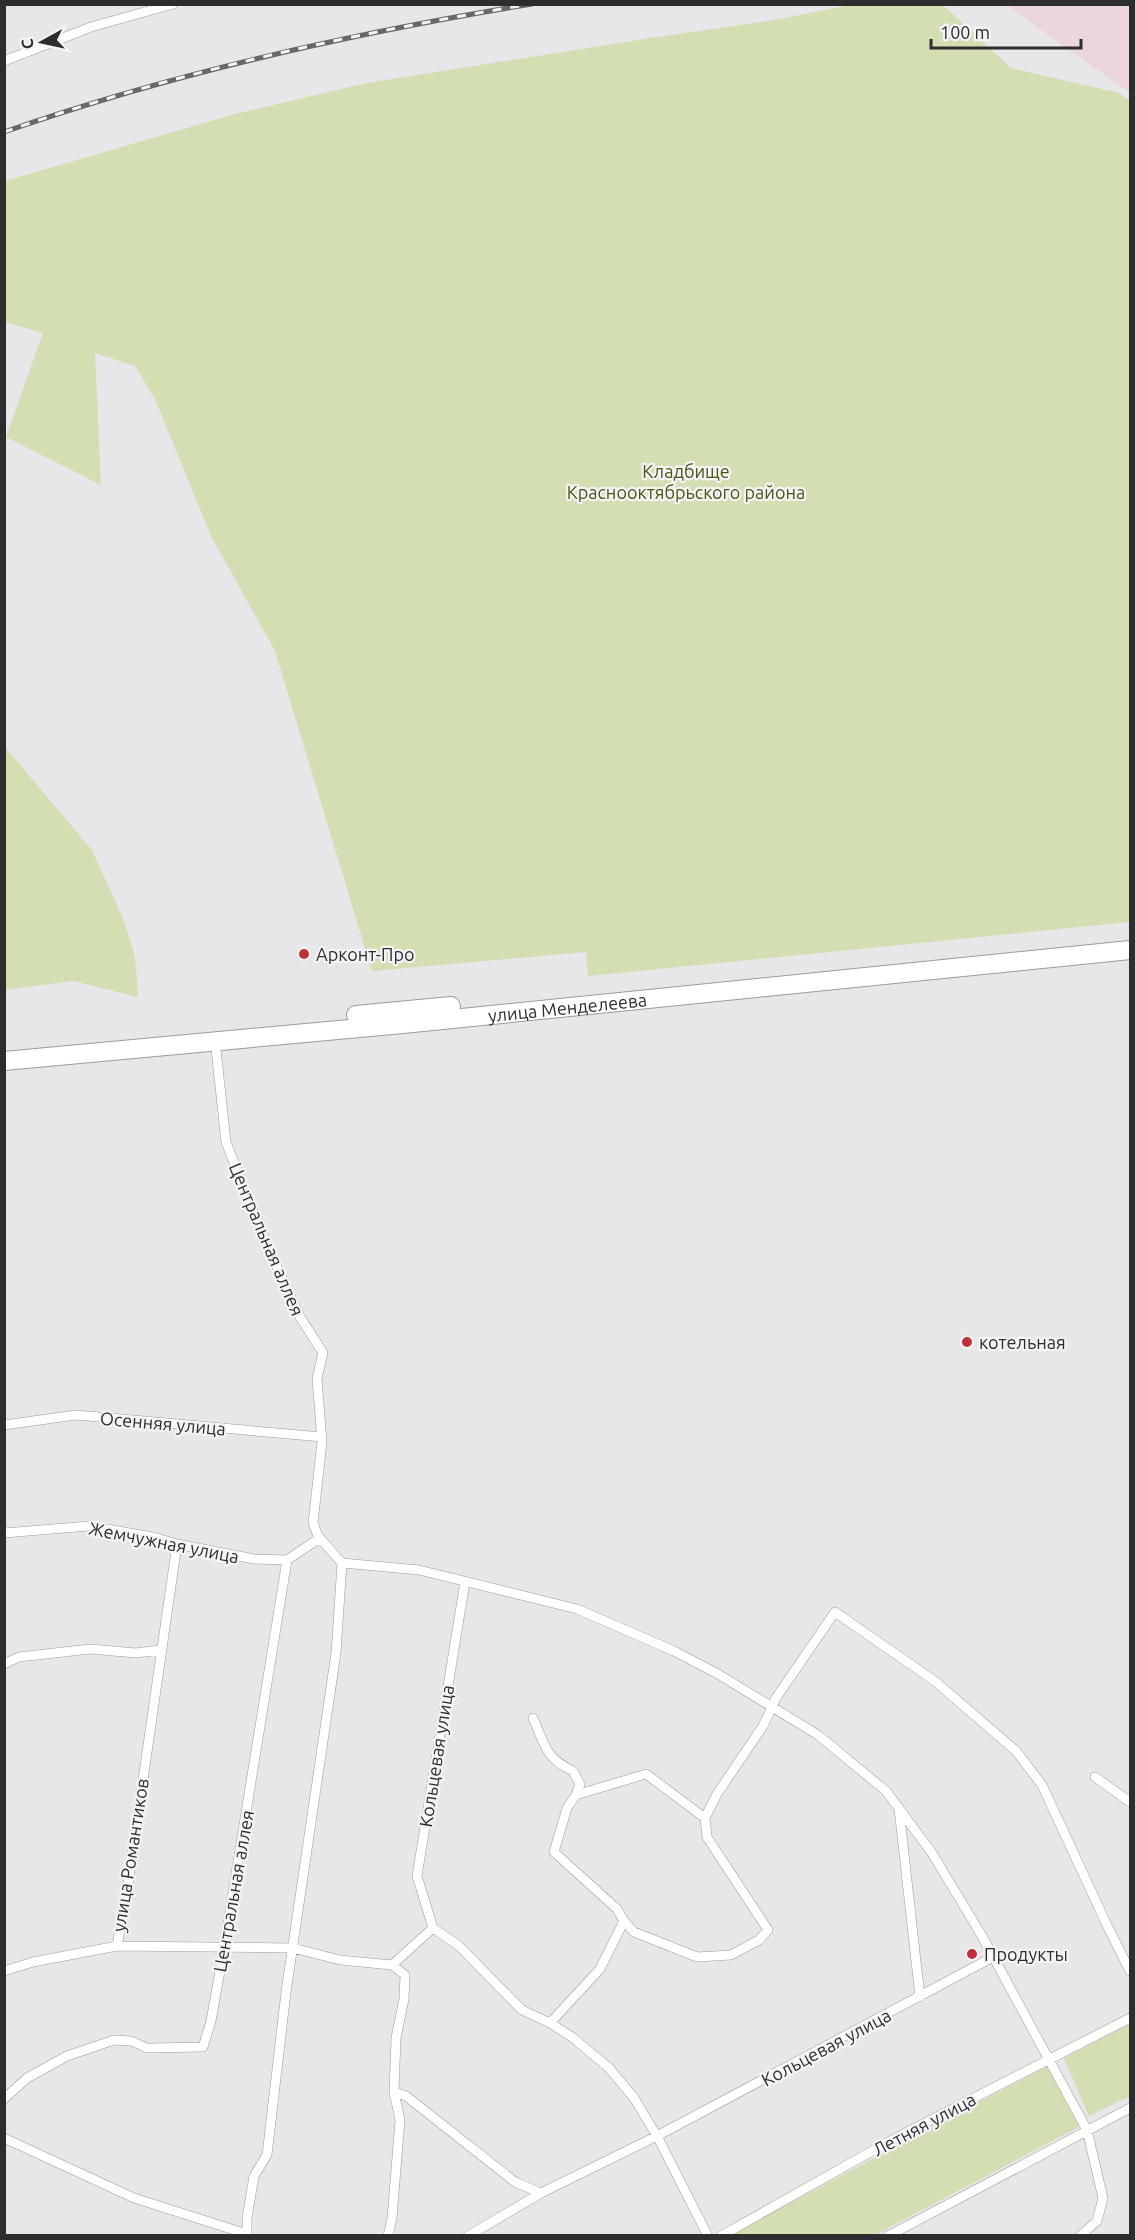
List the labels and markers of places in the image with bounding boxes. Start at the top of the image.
place label: Арконт-Про [316,944,415,964]
marker: Арконт-Про [297,947,311,961]
place label: котельная [979,1332,1066,1352]
marker: котельная [960,1335,974,1349]
place label: Продукты [984,1944,1068,1964]
marker: Продукты [965,1947,979,1961]

